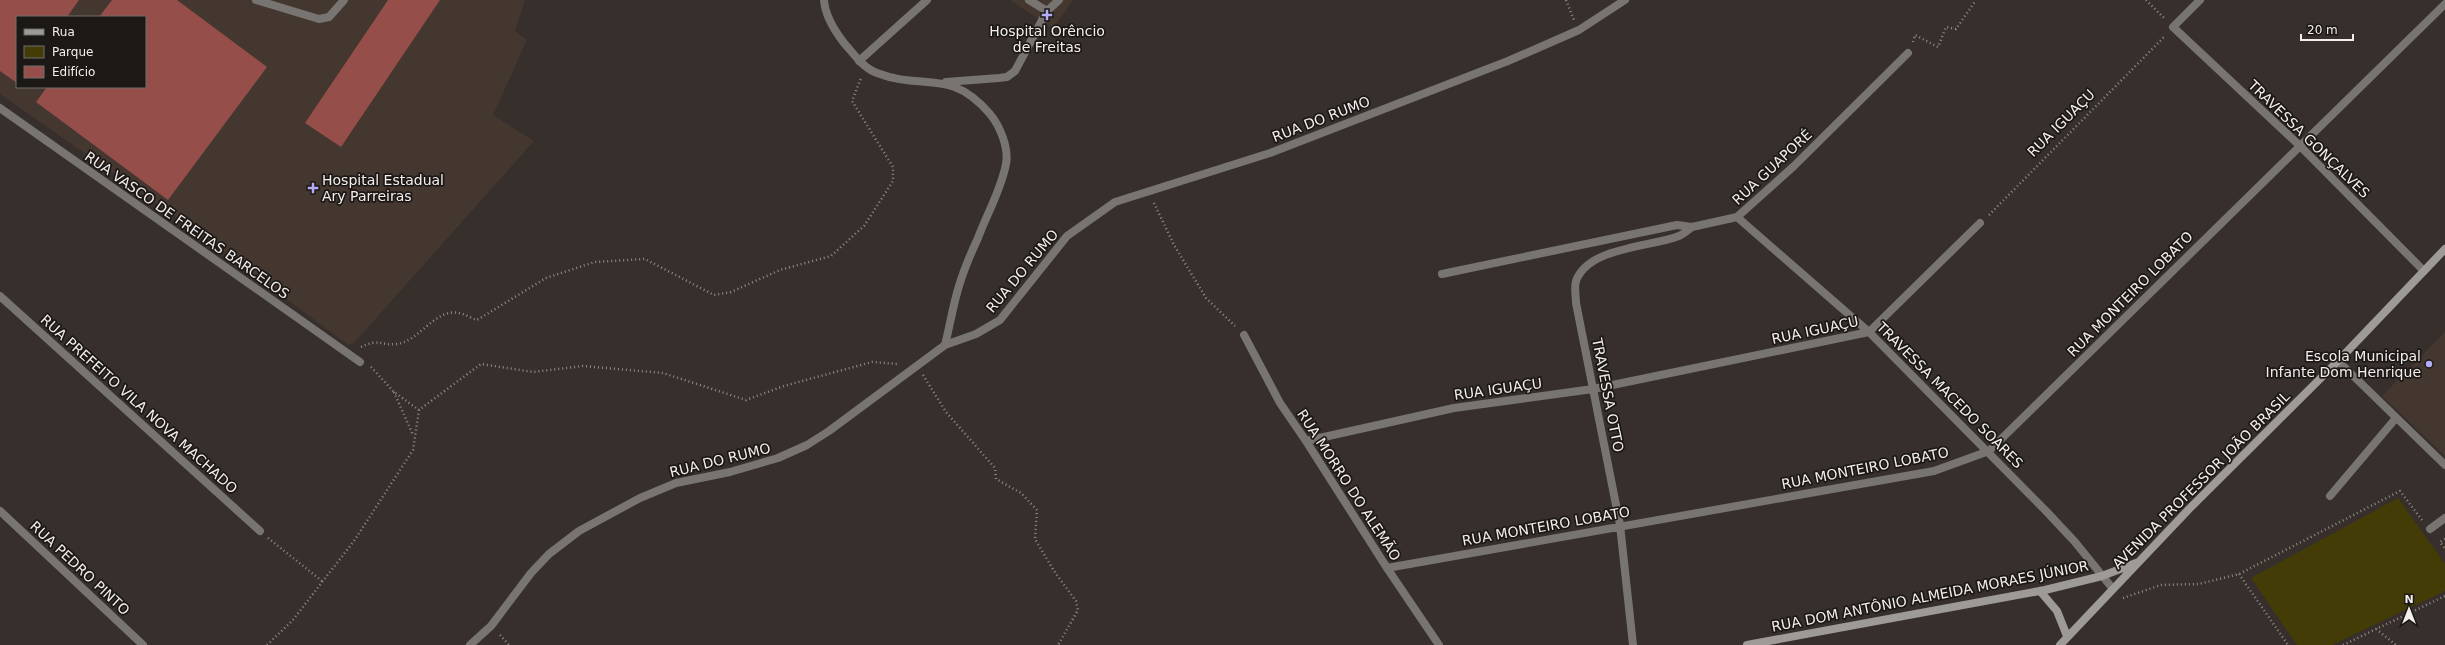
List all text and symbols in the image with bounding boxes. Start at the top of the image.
marker: Hospital Orêncio de Freitas [1041,9,1053,21]
legend [16,16,146,88]
scale bar [2301,16,2353,42]
place label: Hospital Orêncio de Freitas [989,23,1105,55]
text: 20 m [2307,23,2338,37]
text: Rua [52,25,75,39]
text: Parque [52,45,93,59]
text: Edifício [52,65,95,79]
street label: TRAVESSA GONÇALVES [2244,76,2373,201]
street label: RUA IGUAÇU [2024,86,2098,160]
street label: RUA DO RUMO [1270,93,1372,145]
street label: RUA GUAPORÉ [1729,126,1815,208]
street label: RUA VASCO DE FREITAS BARCELOS [82,148,292,302]
place label: Hospital Estadual Ary Parreiras [322,172,444,204]
marker: Hospital Estadual Ary Parreiras [307,182,319,194]
street label: RUA DO RUMO [983,226,1061,316]
street label: RUA MONTEIRO LOBATO [2064,228,2196,360]
street label: RUA PREFEITO VILA NOVA MACHADO [37,311,241,497]
street label: RUA IGUAÇU [1770,313,1860,347]
street label: TRAVESSA MACEDO SOARES [1873,318,2026,471]
street label: TRAVESSA OTTO [1589,336,1627,453]
place label: Escola Municipal Infante Dom Henrique [2266,348,2421,380]
marker: Escola Municipal Infante Dom Henrique [2424,359,2434,369]
street label: RUA IGUAÇU [1453,375,1543,403]
street label: AVENIDA PROFESSOR JOÃO BRASIL [2109,388,2293,572]
street label: RUA MORRO DO ALEMÃO [1294,406,1404,564]
street label: RUA DO RUMO [668,440,772,480]
street label: RUA MONTEIRO LOBATO [1780,444,1950,492]
street label: RUA MONTEIRO LOBATO [1461,503,1631,549]
street label: RUA PEDRO PINTO [27,518,133,618]
street label: RUA DOM ANTÔNIO ALMEIDA MORAES JÚNIOR [1770,556,2090,635]
north arrow [2389,589,2429,629]
text: N [2404,593,2414,606]

